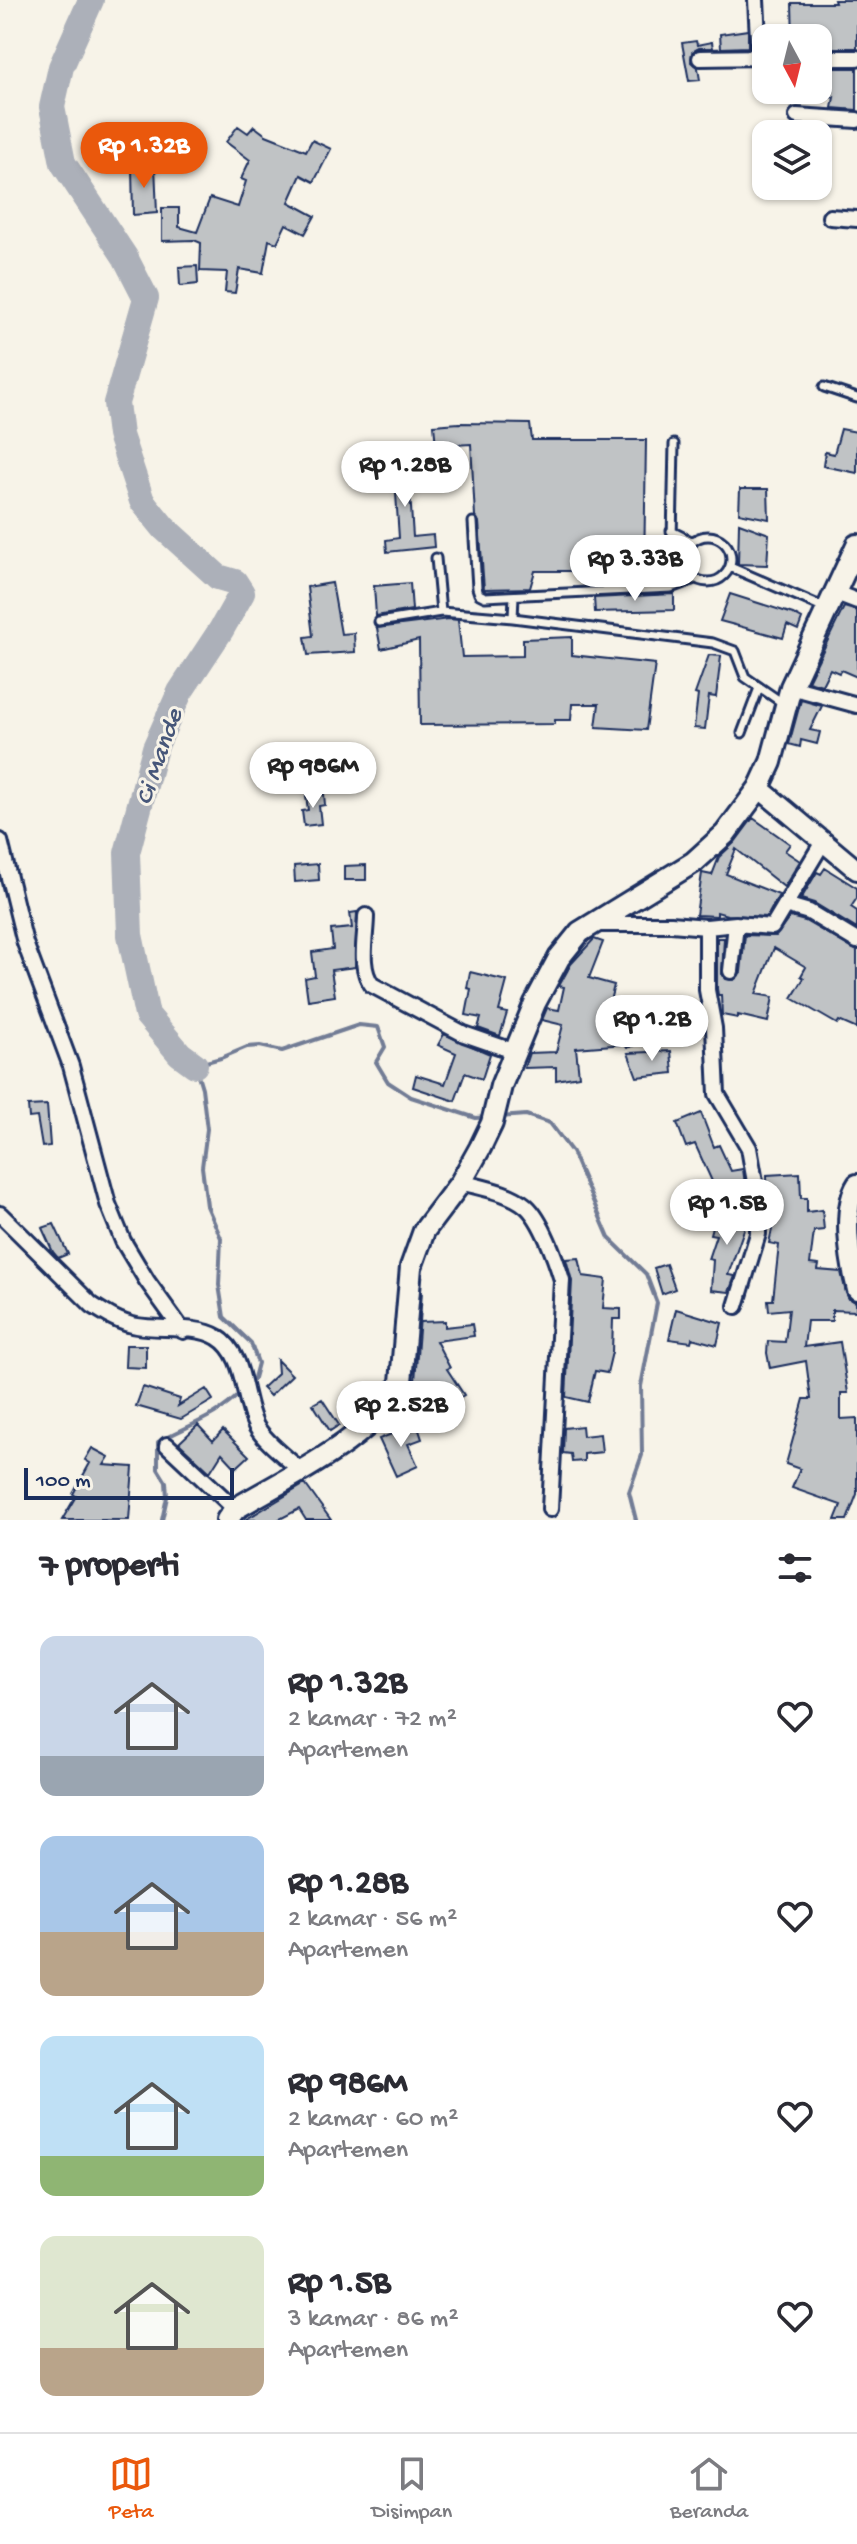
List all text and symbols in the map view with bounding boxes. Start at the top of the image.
north arrow [752,24,832,104]
map controls [752,24,832,200]
button: layers [752,120,832,200]
pin: Rp 1.32B [61,122,227,190]
text: Rp 1.32B [99,132,189,163]
pin: Rp 1.28B [322,441,488,509]
text: Rp 1.28B [359,451,451,482]
pin: Rp 3.33B [552,535,718,603]
text: Rp 3.33B [588,545,682,576]
water label: Ci Mande [130,704,193,809]
pin: Rp 986M [239,742,387,810]
text: Rp 986M [267,752,359,783]
pin: Rp 1.2B [578,995,726,1063]
text: Rp 1.2B [613,1005,691,1036]
pin: Rp 1.5B [653,1179,801,1247]
text: Rp 1.5B [688,1189,766,1220]
pin: Rp 2.52B [318,1381,484,1449]
text: Rp 2.52B [354,1391,448,1422]
scale bar [24,1464,234,1500]
text: 100 m [36,1469,91,1495]
icon: filters [773,1546,817,1590]
text: 7 properti [40,1548,180,1588]
text: Rp 1.32B [288,1665,407,1705]
icon: home [104,1668,200,1764]
icon: heart [773,1694,817,1738]
text: 2 kamar · 72 m² [288,1705,457,1736]
text: Apartemen [288,1736,408,1767]
text: Rp 1.28B [288,1865,408,1905]
icon: home [104,1868,200,1964]
icon: heart [773,1894,817,1938]
text: 2 kamar · 56 m² [288,1905,457,1936]
text: Apartemen [288,1936,408,1967]
text: Rp 986M [288,2065,407,2105]
icon: home [104,2068,200,2164]
icon: heart [773,2094,817,2138]
text: 2 kamar · 60 m² [288,2105,458,2136]
text: Apartemen [288,2136,408,2167]
text: Rp 1.5B [288,2265,390,2305]
icon: home [104,2268,200,2364]
icon: heart [773,2294,817,2338]
text: 3 kamar · 86 m² [288,2305,459,2336]
text: Apartemen [288,2336,408,2367]
tab: Peta [109,2452,154,2526]
tab: Disimpan [371,2452,452,2526]
tab: Beranda [670,2452,748,2526]

